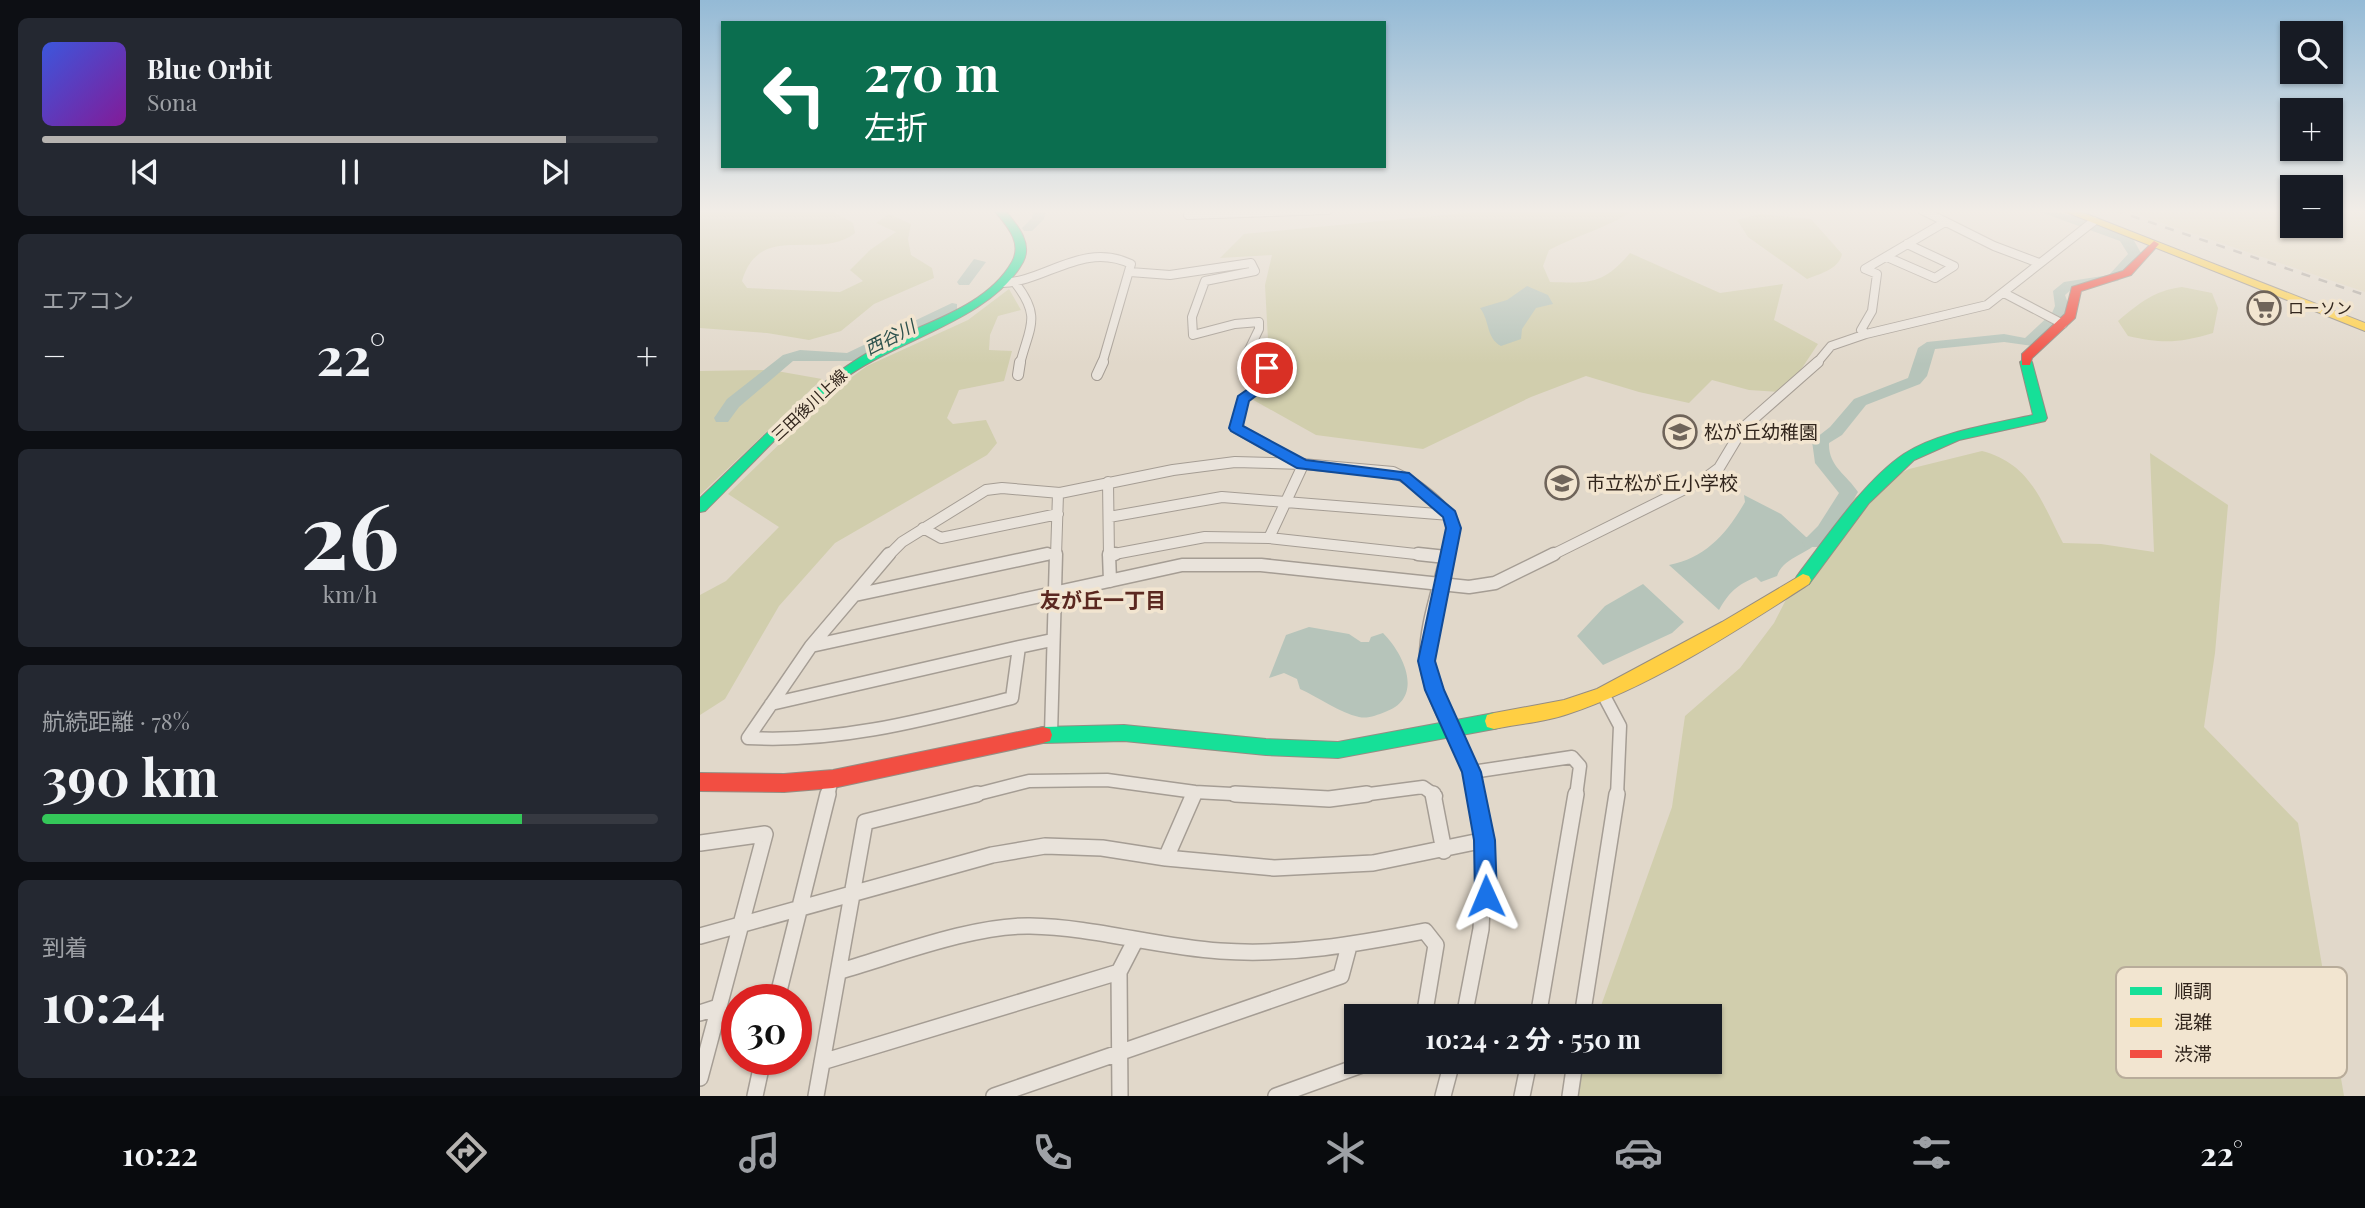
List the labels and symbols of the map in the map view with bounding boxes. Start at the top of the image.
supermarket icon: ローソン [2245,289,2283,327]
place label: ローソン [2288,297,2352,318]
water label: 西谷川 [860,313,921,360]
pin [1237,338,1297,398]
street label: 三田後川上線 [766,364,851,445]
school or university icon: 松が丘幼稚園 [1661,413,1699,451]
place label: 松が丘幼稚園 [1704,418,1818,444]
school or university icon: 市立松が丘小学校 [1543,464,1581,502]
place label: 市立松が丘小学校 [1586,469,1738,495]
district label: 友が丘一丁目 [1040,585,1166,613]
position arrow [1449,859,1523,933]
legend [2116,967,2347,1078]
text: 順調 [2174,977,2212,1003]
speed limit sign: 30 [721,984,812,1075]
text: 混雑 [2174,1008,2212,1034]
text: 渋滞 [2174,1040,2212,1066]

